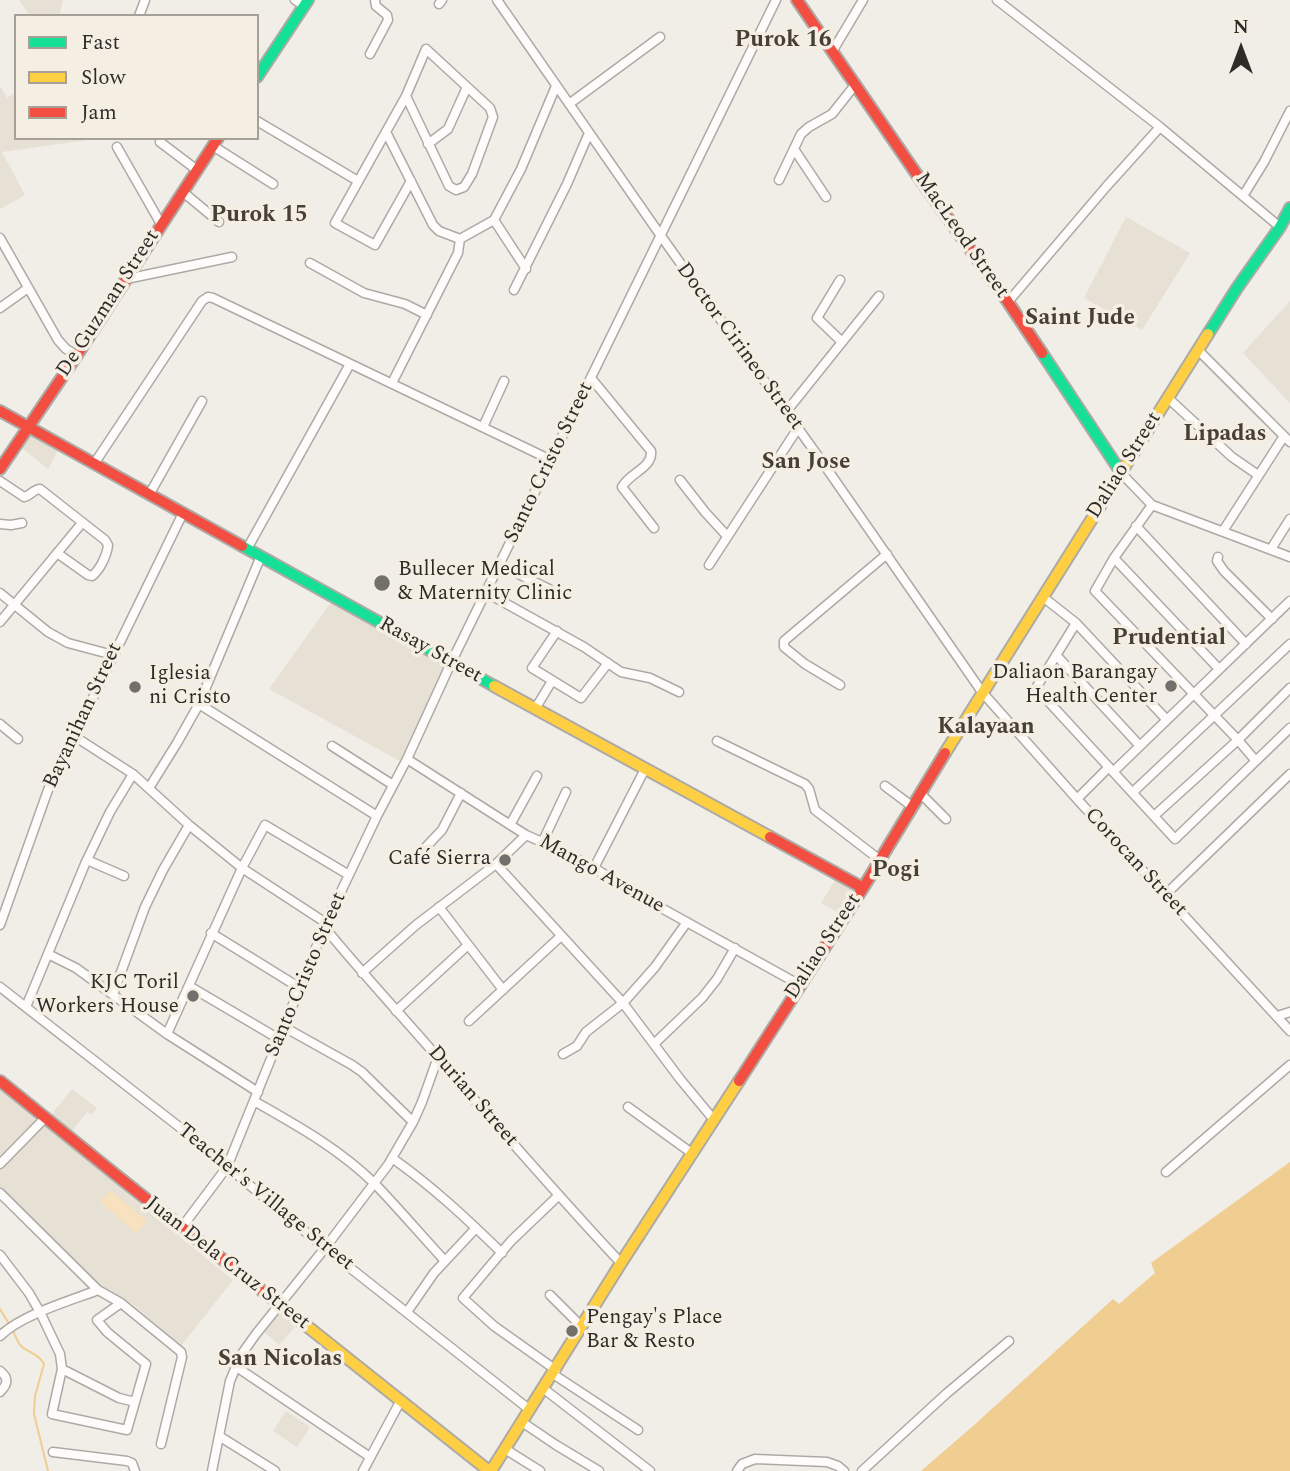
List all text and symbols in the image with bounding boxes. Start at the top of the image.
text: N [1233,13,1249,42]
legend [14,14,259,140]
north arrow [1206,14,1276,84]
text: Fast [81,27,120,59]
district label: Purok 16 [734,27,832,55]
text: Slow [81,62,125,94]
text: Jam [81,97,117,129]
street label: MacLeod Street [908,168,1014,304]
district label: Purok 15 [210,202,308,230]
street label: De Guzman Street [52,226,166,382]
street label: Doctor Cirineo Street [670,258,808,436]
district label: Saint Jude [1025,305,1135,333]
street label: Santo Cristo Street [500,378,600,548]
street label: Daliao Street [1082,408,1168,524]
district label: Lipadas [1183,421,1267,449]
district label: San Jose [762,449,850,477]
place label: Bullecer Medical & Maternity Clinic [398,558,572,608]
marker: Bullecer Medical & Maternity Clinic [372,573,392,593]
street label: Rasay Street [374,612,486,690]
district label: Prudential [1112,625,1226,653]
street label: Bayanihan Street [39,639,129,793]
place label: Daliaon Barangay Health Center [992,661,1157,711]
place label: Iglesia ni Cristo [149,662,231,712]
marker: Daliaon Barangay Health Center [1163,678,1179,694]
marker: Iglesia ni Cristo [127,679,143,695]
district label: Kalayaan [937,714,1035,742]
street label: Corocan Street [1078,803,1192,923]
street label: Mango Avenue [534,830,668,920]
place label: Café Sierra [388,847,491,873]
marker: Café Sierra [497,852,513,868]
district label: Pogi [872,857,920,885]
street label: Santo Cristo Street [261,889,353,1061]
street label: Daliao Street [780,889,868,1005]
place label: KJC Toril Workers House [36,971,179,1021]
marker: KJC Toril Workers House [185,988,201,1004]
street label: Durian Street [421,1041,523,1153]
street label: Teacher's Village Street [171,1119,359,1277]
street label: Juan Dela Cruz Street [140,1192,314,1336]
place label: Pengay's Place Bar & Resto [586,1306,722,1356]
marker: Pengay's Place Bar & Resto [564,1323,580,1339]
district label: San Nicolas [218,1346,342,1374]

